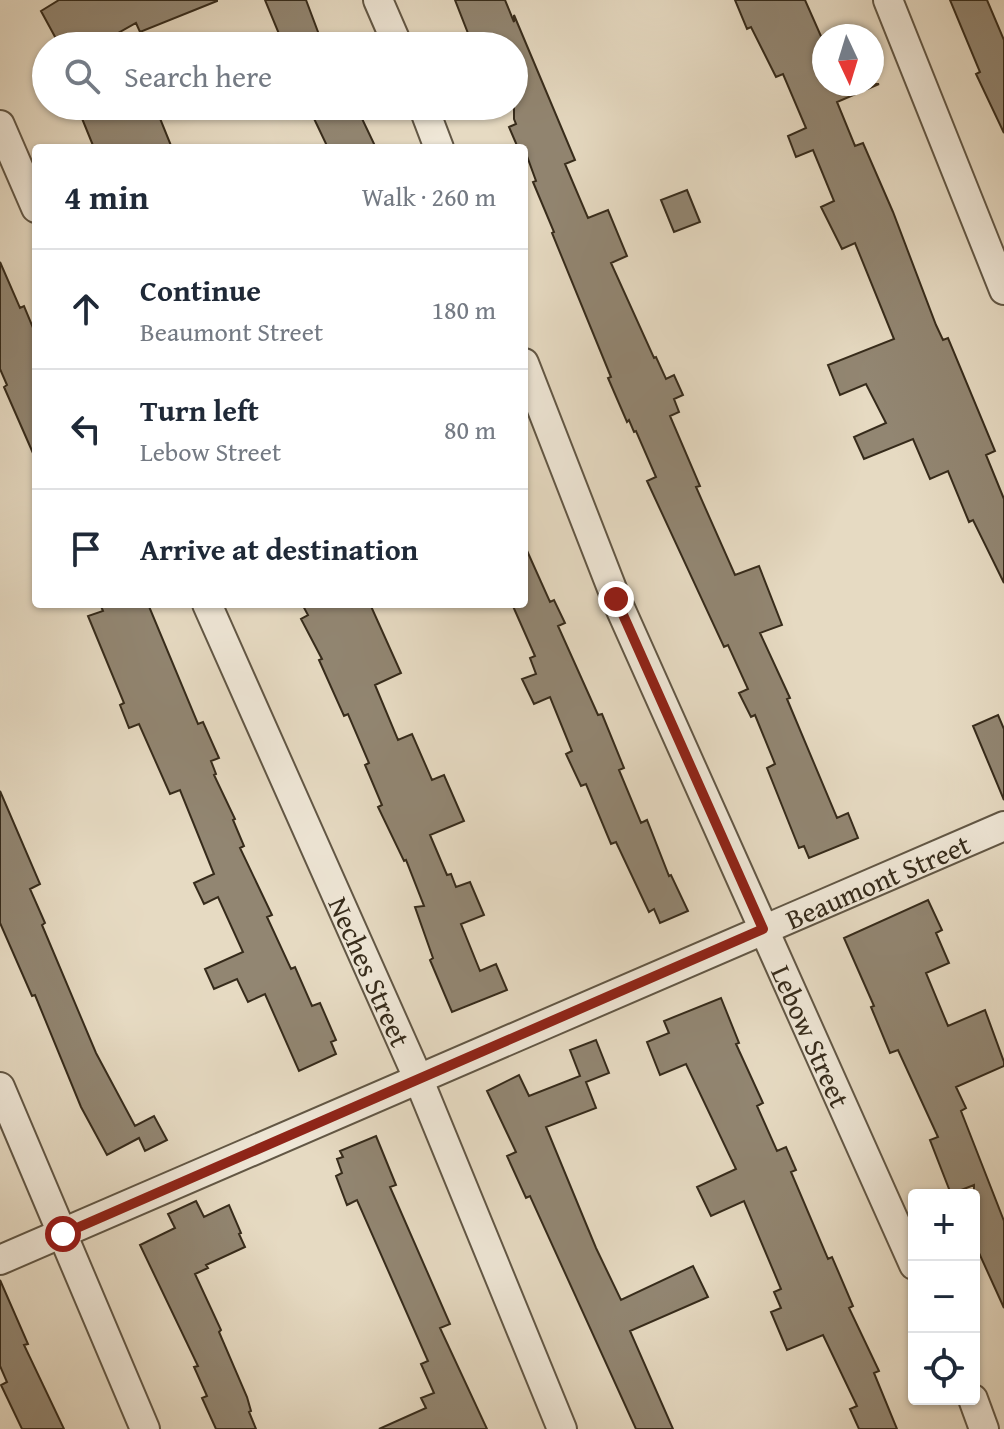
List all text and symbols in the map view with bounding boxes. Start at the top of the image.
north arrow [812,24,884,96]
search box [32,32,528,120]
icon: search [60,54,104,98]
text: Search here [124,54,272,98]
text: 4 min [64,172,149,221]
text: Walk · 260 m [362,177,496,216]
text: Continue [140,268,261,312]
icon: ahead [64,287,108,331]
text: 180 m [431,290,496,329]
text: Beaumont Street [140,312,323,351]
text: Turn left [140,388,259,432]
icon: left [64,407,108,451]
text: 80 m [444,410,496,449]
text: Lebow Street [140,432,281,471]
icon: arrive [64,527,108,571]
text: Arrive at destination [140,527,418,571]
route end [598,581,634,617]
street label: Beaumont Street [779,823,976,939]
street label: Neches Street [319,890,422,1053]
street label: Lebow Street [762,958,861,1114]
map controls [908,1189,980,1405]
button: + [908,1189,980,1261]
route start [45,1216,81,1252]
button: − [908,1261,980,1333]
button: locate [908,1333,980,1405]

